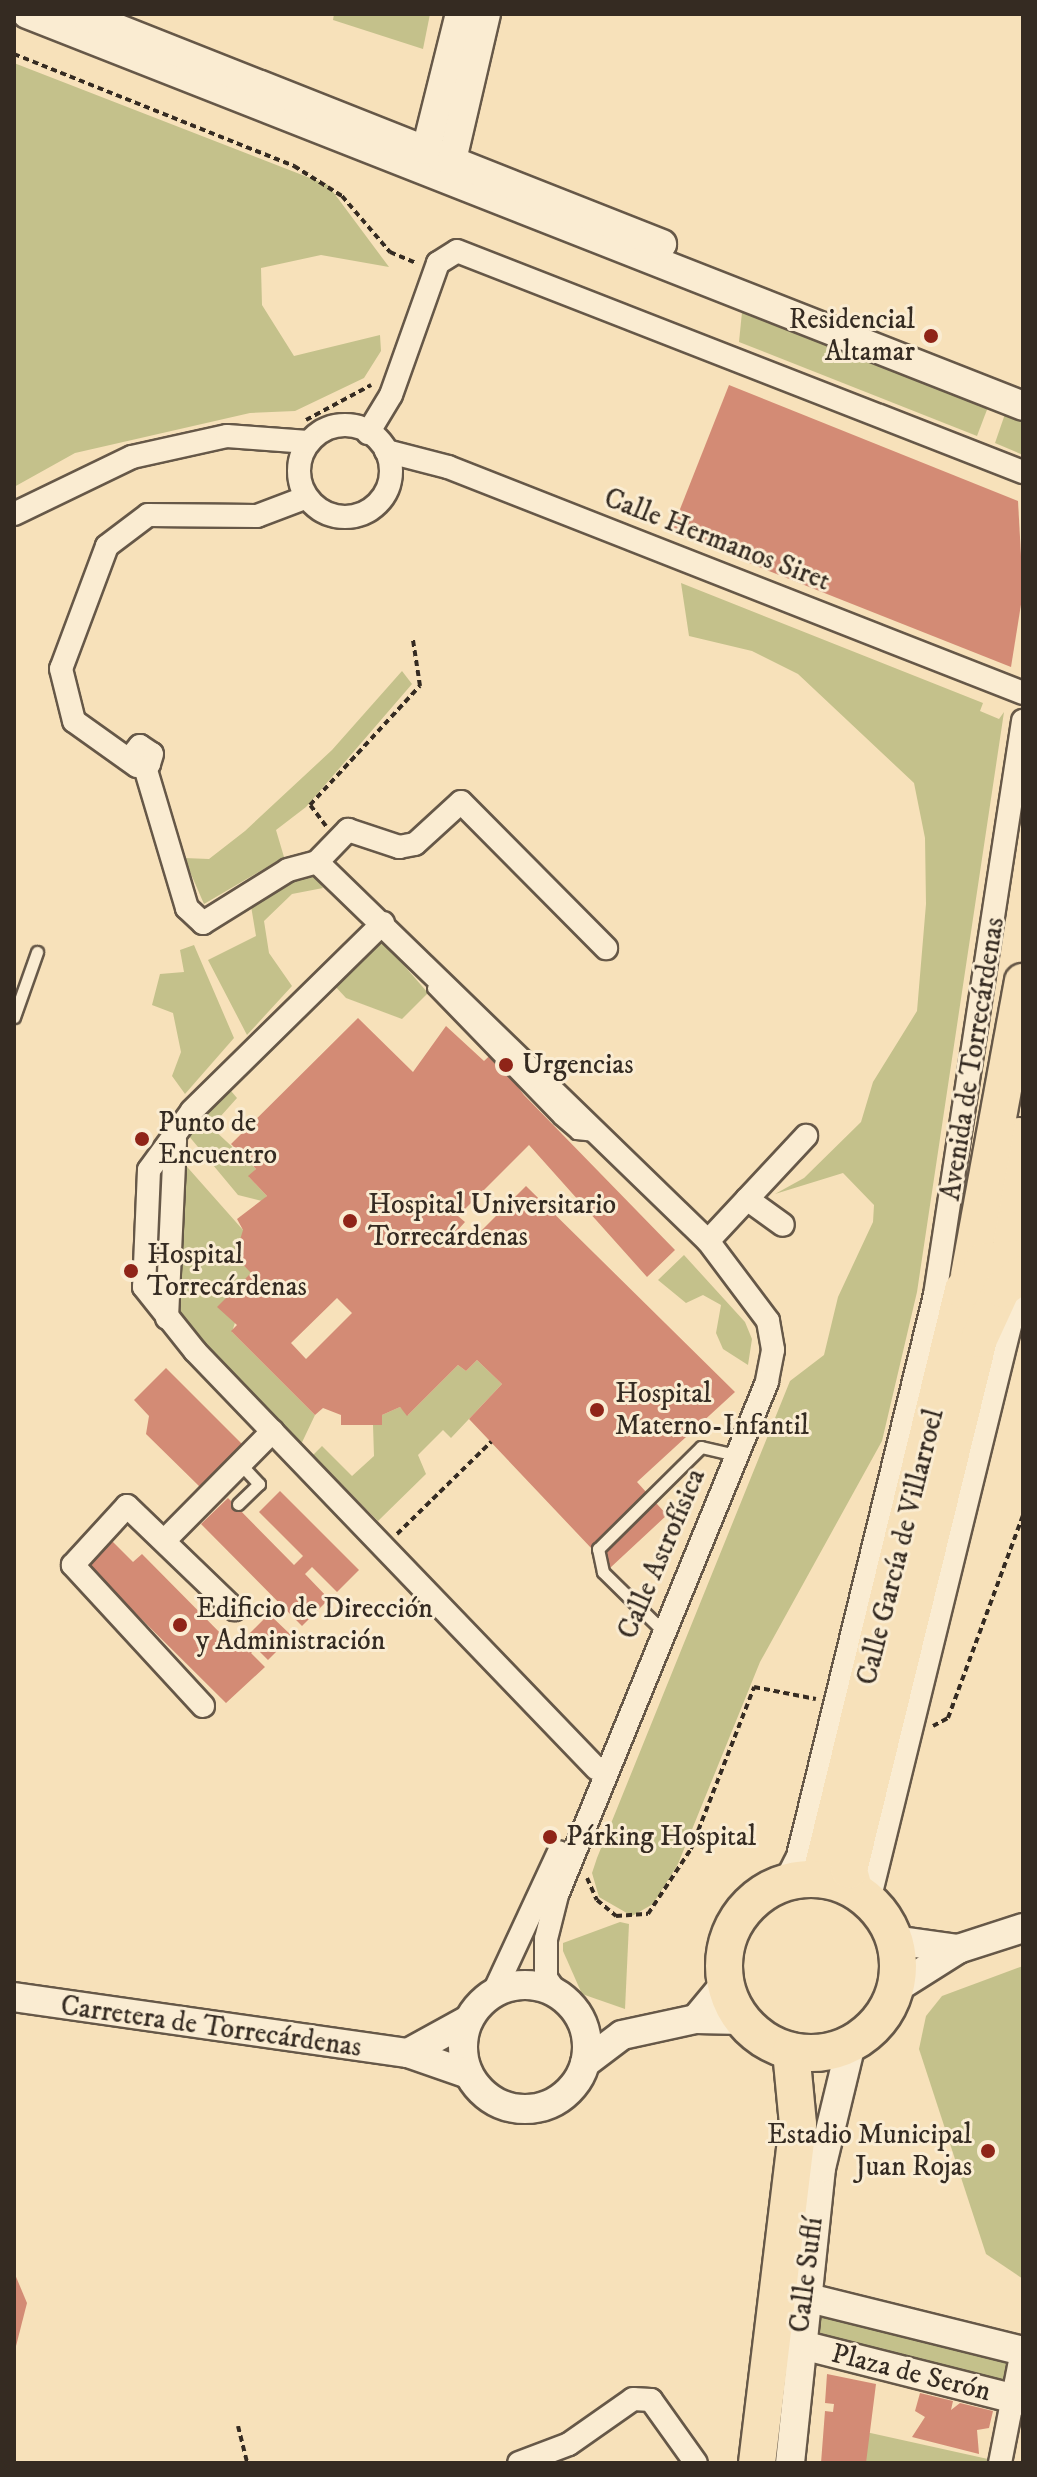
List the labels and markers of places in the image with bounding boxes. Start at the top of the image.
place label: Residencial Altamar [789,303,915,369]
marker: Residencial Altamar [922,327,940,345]
place label: Urgencias [522,1048,634,1082]
marker: Urgencias [497,1056,515,1074]
place label: Punto de Encuentro [158,1106,277,1172]
marker: Punto de Encuentro [133,1130,151,1148]
place label: Hospital Universitario Torrecárdenas [368,1188,616,1254]
marker: Hospital Universitario Torrecárdenas [339,1210,361,1232]
place label: Hospital Torrecárdenas [147,1238,307,1304]
marker: Hospital Torrecárdenas [122,1262,140,1280]
place label: Hospital Materno-Infantil [615,1377,809,1443]
marker: Hospital Materno-Infantil [586,1399,608,1421]
place label: Edificio de Dirección y Administración [196,1592,433,1658]
marker: Edificio de Dirección y Administración [171,1616,189,1634]
place label: Párking Hospital [566,1820,756,1854]
marker: Párking Hospital [541,1828,559,1846]
place label: Estadio Municipal Juan Rojas [767,2118,972,2184]
marker: Estadio Municipal Juan Rojas [979,2142,997,2160]

